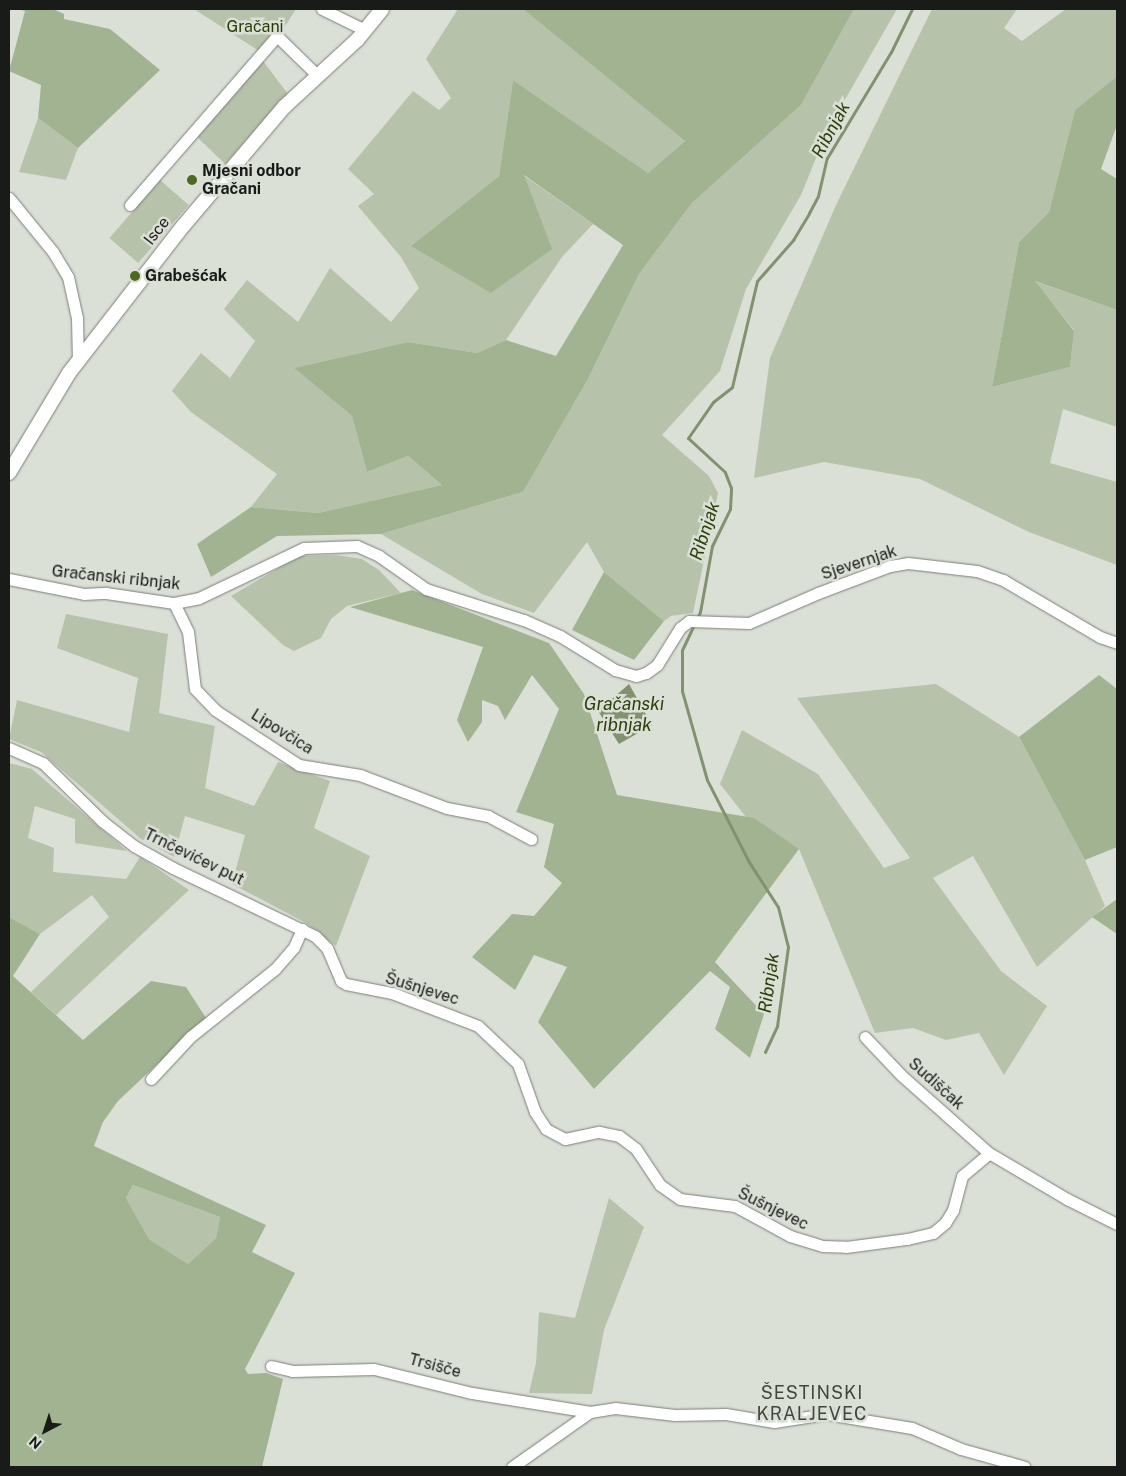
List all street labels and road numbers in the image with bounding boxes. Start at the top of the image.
street label: Isce [140,213,174,249]
street label: Sjevernjak [819,542,899,584]
street label: Gračanski ribnjak [51,562,181,594]
street label: Lipovčica [247,705,317,759]
street label: Trnčevićev put [141,825,247,889]
street label: Šušnjevec [383,969,461,1009]
street label: Sudiščak [904,1054,968,1114]
street label: Šušnjevec [735,1184,811,1234]
street label: Trsišče [407,1350,463,1382]

